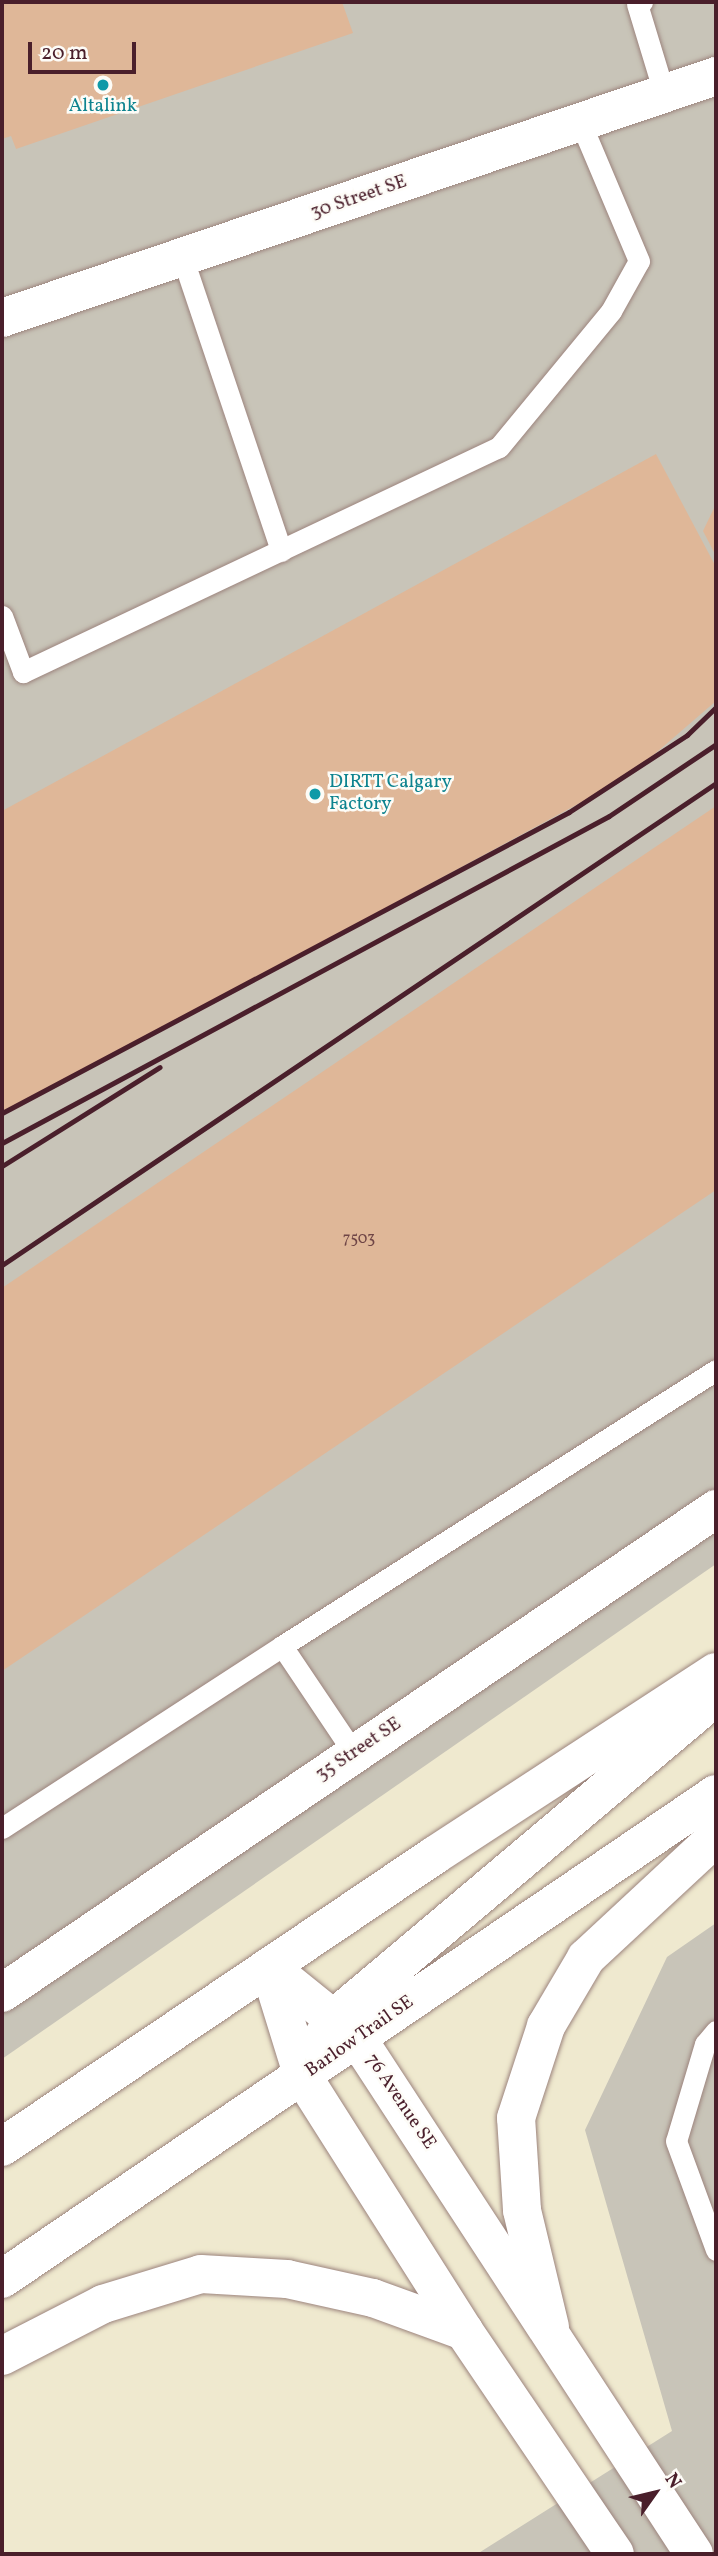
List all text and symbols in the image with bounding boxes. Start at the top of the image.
scale bar [32,28,140,72]
text: 20 m [41,39,87,68]
marker: Altalink [95,77,111,93]
place label: Altalink [69,96,137,118]
street label: 30 Street SE [308,171,410,225]
place label: DIRTT Calgary Factory [329,772,452,816]
marker: DIRTT Calgary Factory [307,786,323,802]
house number: 7503 [343,1229,375,1249]
street label: 35 Street SE [312,1713,406,1787]
street label: Barlow Trail SE [301,1991,419,2083]
street label: 76 Avenue SE [360,2050,440,2154]
north arrow [620,2458,690,2528]
text: N [658,2468,687,2494]

